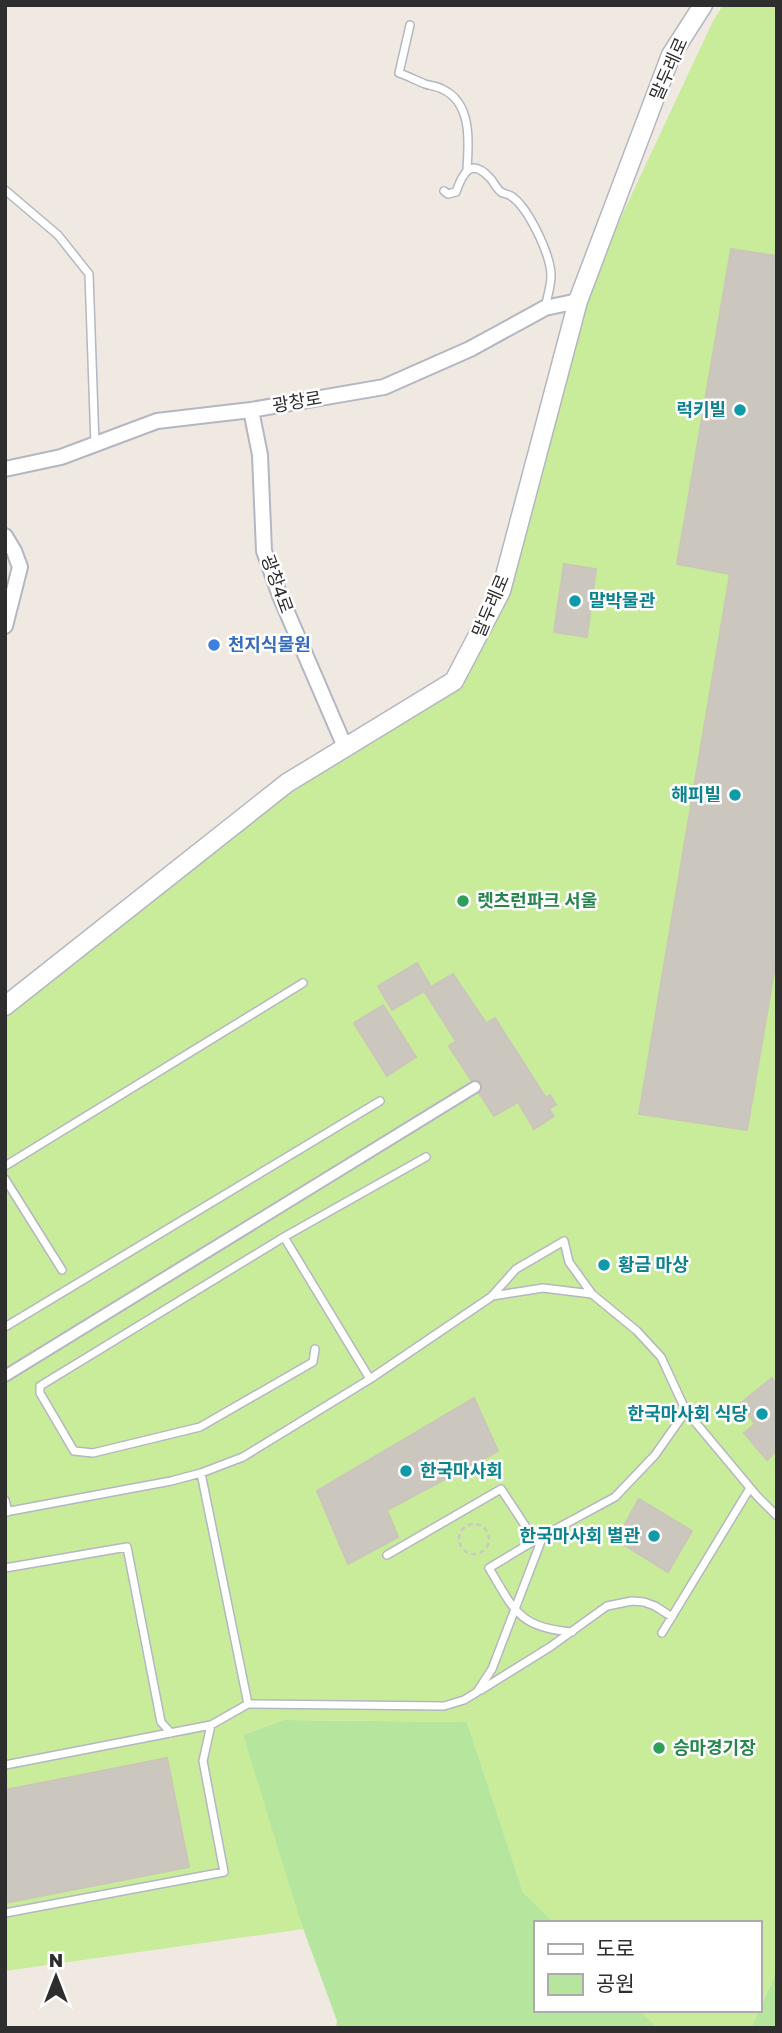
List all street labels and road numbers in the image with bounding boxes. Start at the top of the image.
street label: 말두레로 [645,34,692,103]
street label: 광창로 [270,386,323,416]
street label: 광창4로 [257,551,299,616]
street label: 말두레로 [467,571,513,640]

